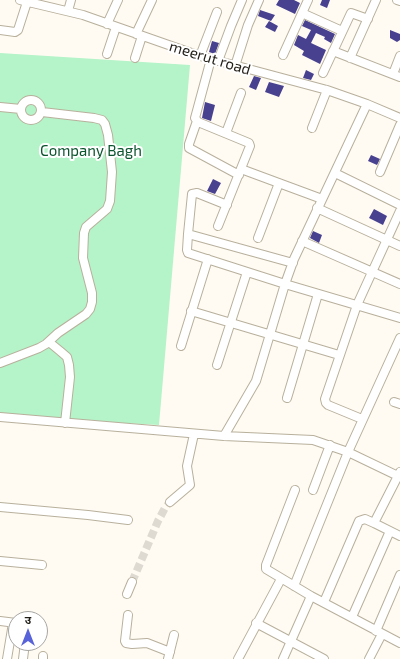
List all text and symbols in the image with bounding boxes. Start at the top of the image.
street label: meerut road [167,37,253,79]
park label: Company Bagh [40,142,142,160]
north arrow [8,611,48,651]
text: उ [25,613,31,626]

